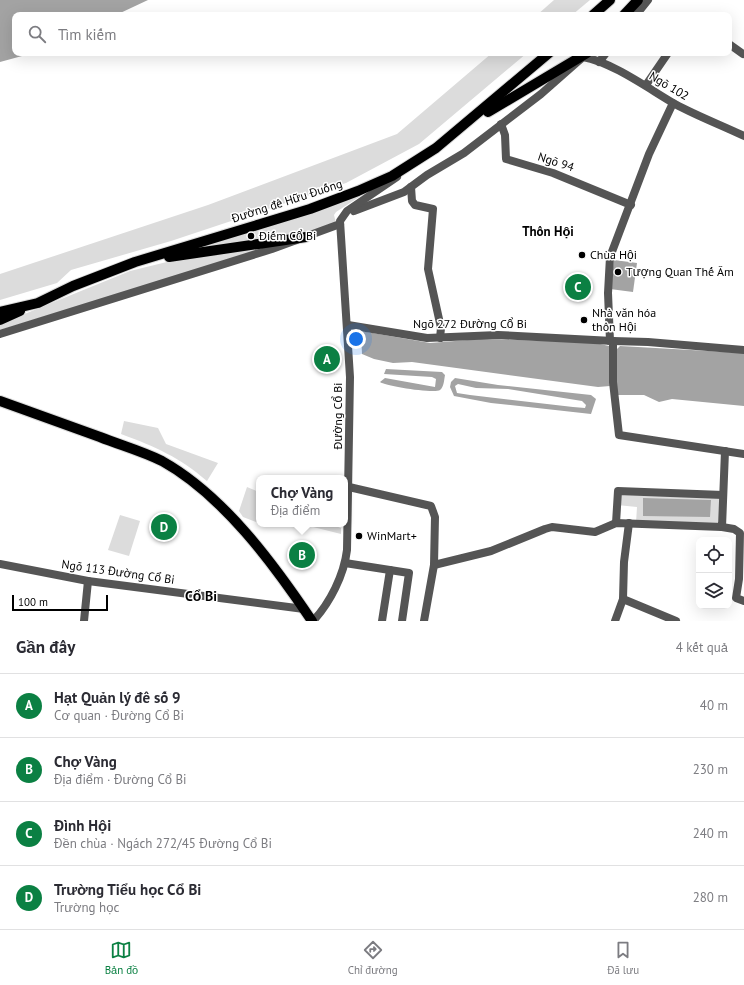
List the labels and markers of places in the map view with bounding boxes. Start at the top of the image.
place label: Điếm Cổ Bi [258,228,316,243]
marker: Điếm Cổ Bi [246,231,256,241]
place label: Chùa Hội [590,247,637,262]
marker: Chùa Hội [577,250,587,260]
place label: Tượng Quan Thế Âm [626,264,734,279]
marker: Tượng Quan Thế Âm [613,267,623,277]
pin: C [565,272,591,302]
place label: Nhà văn hóa thôn Hội [592,305,656,334]
marker: Nhà văn hóa thôn Hội [579,315,589,325]
pin: A [314,344,340,374]
pin: D [151,512,177,542]
place label: WinMart+ [367,528,417,543]
marker: WinMart+ [354,531,364,541]
pin: B [289,540,315,570]

